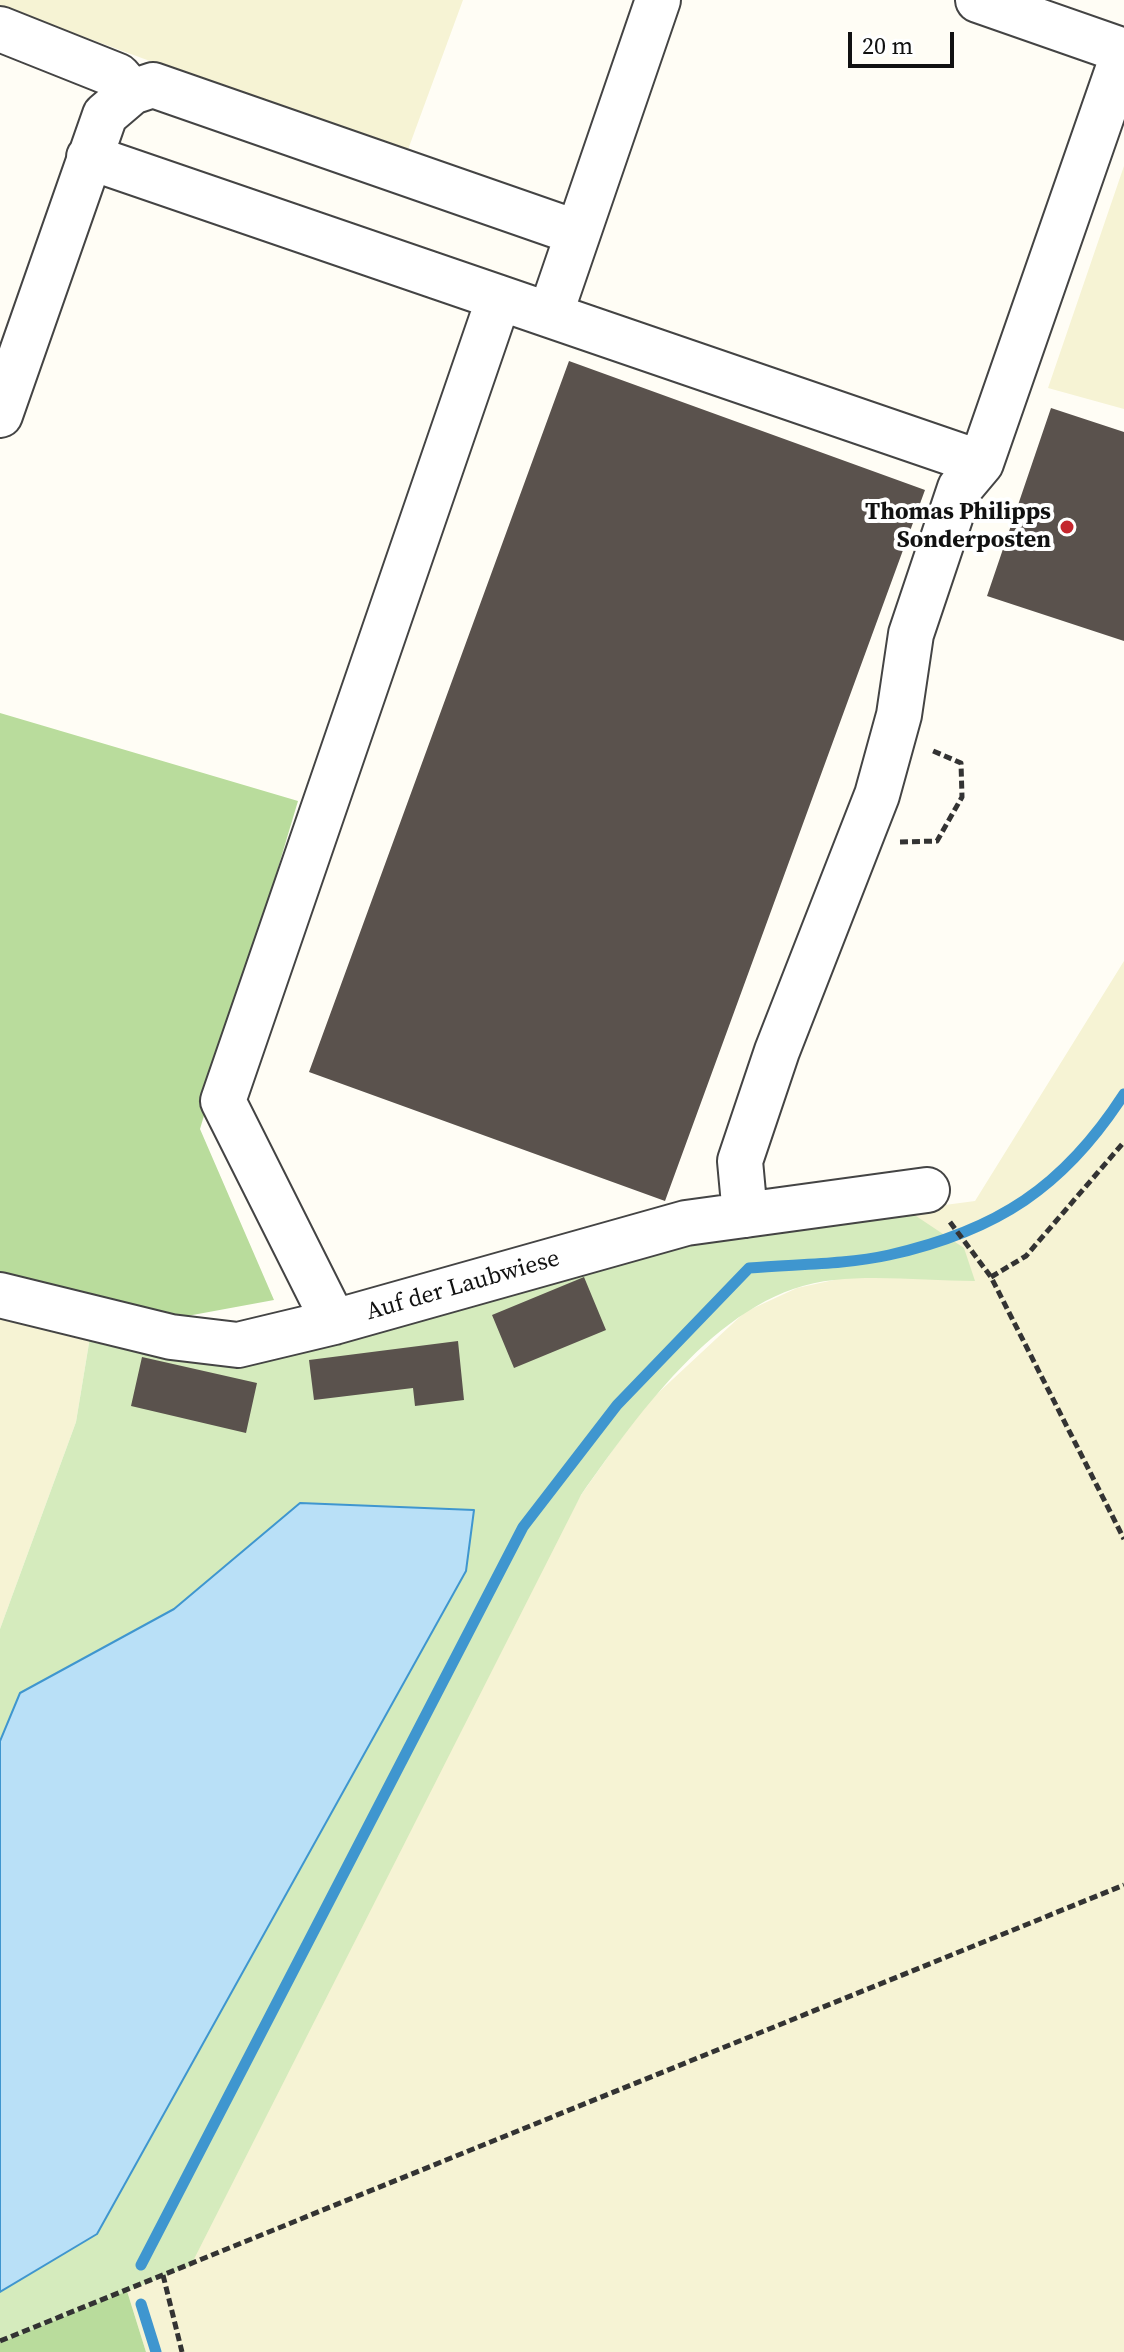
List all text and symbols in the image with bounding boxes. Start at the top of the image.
scale bar [852,16,958,66]
text: 20 m [862,29,913,62]
place label: Thomas Philipps Sonderposten [865,499,1051,555]
marker: Thomas Philipps Sonderposten [1058,518,1076,536]
street label: Auf der Laubwiese [363,1245,563,1327]

